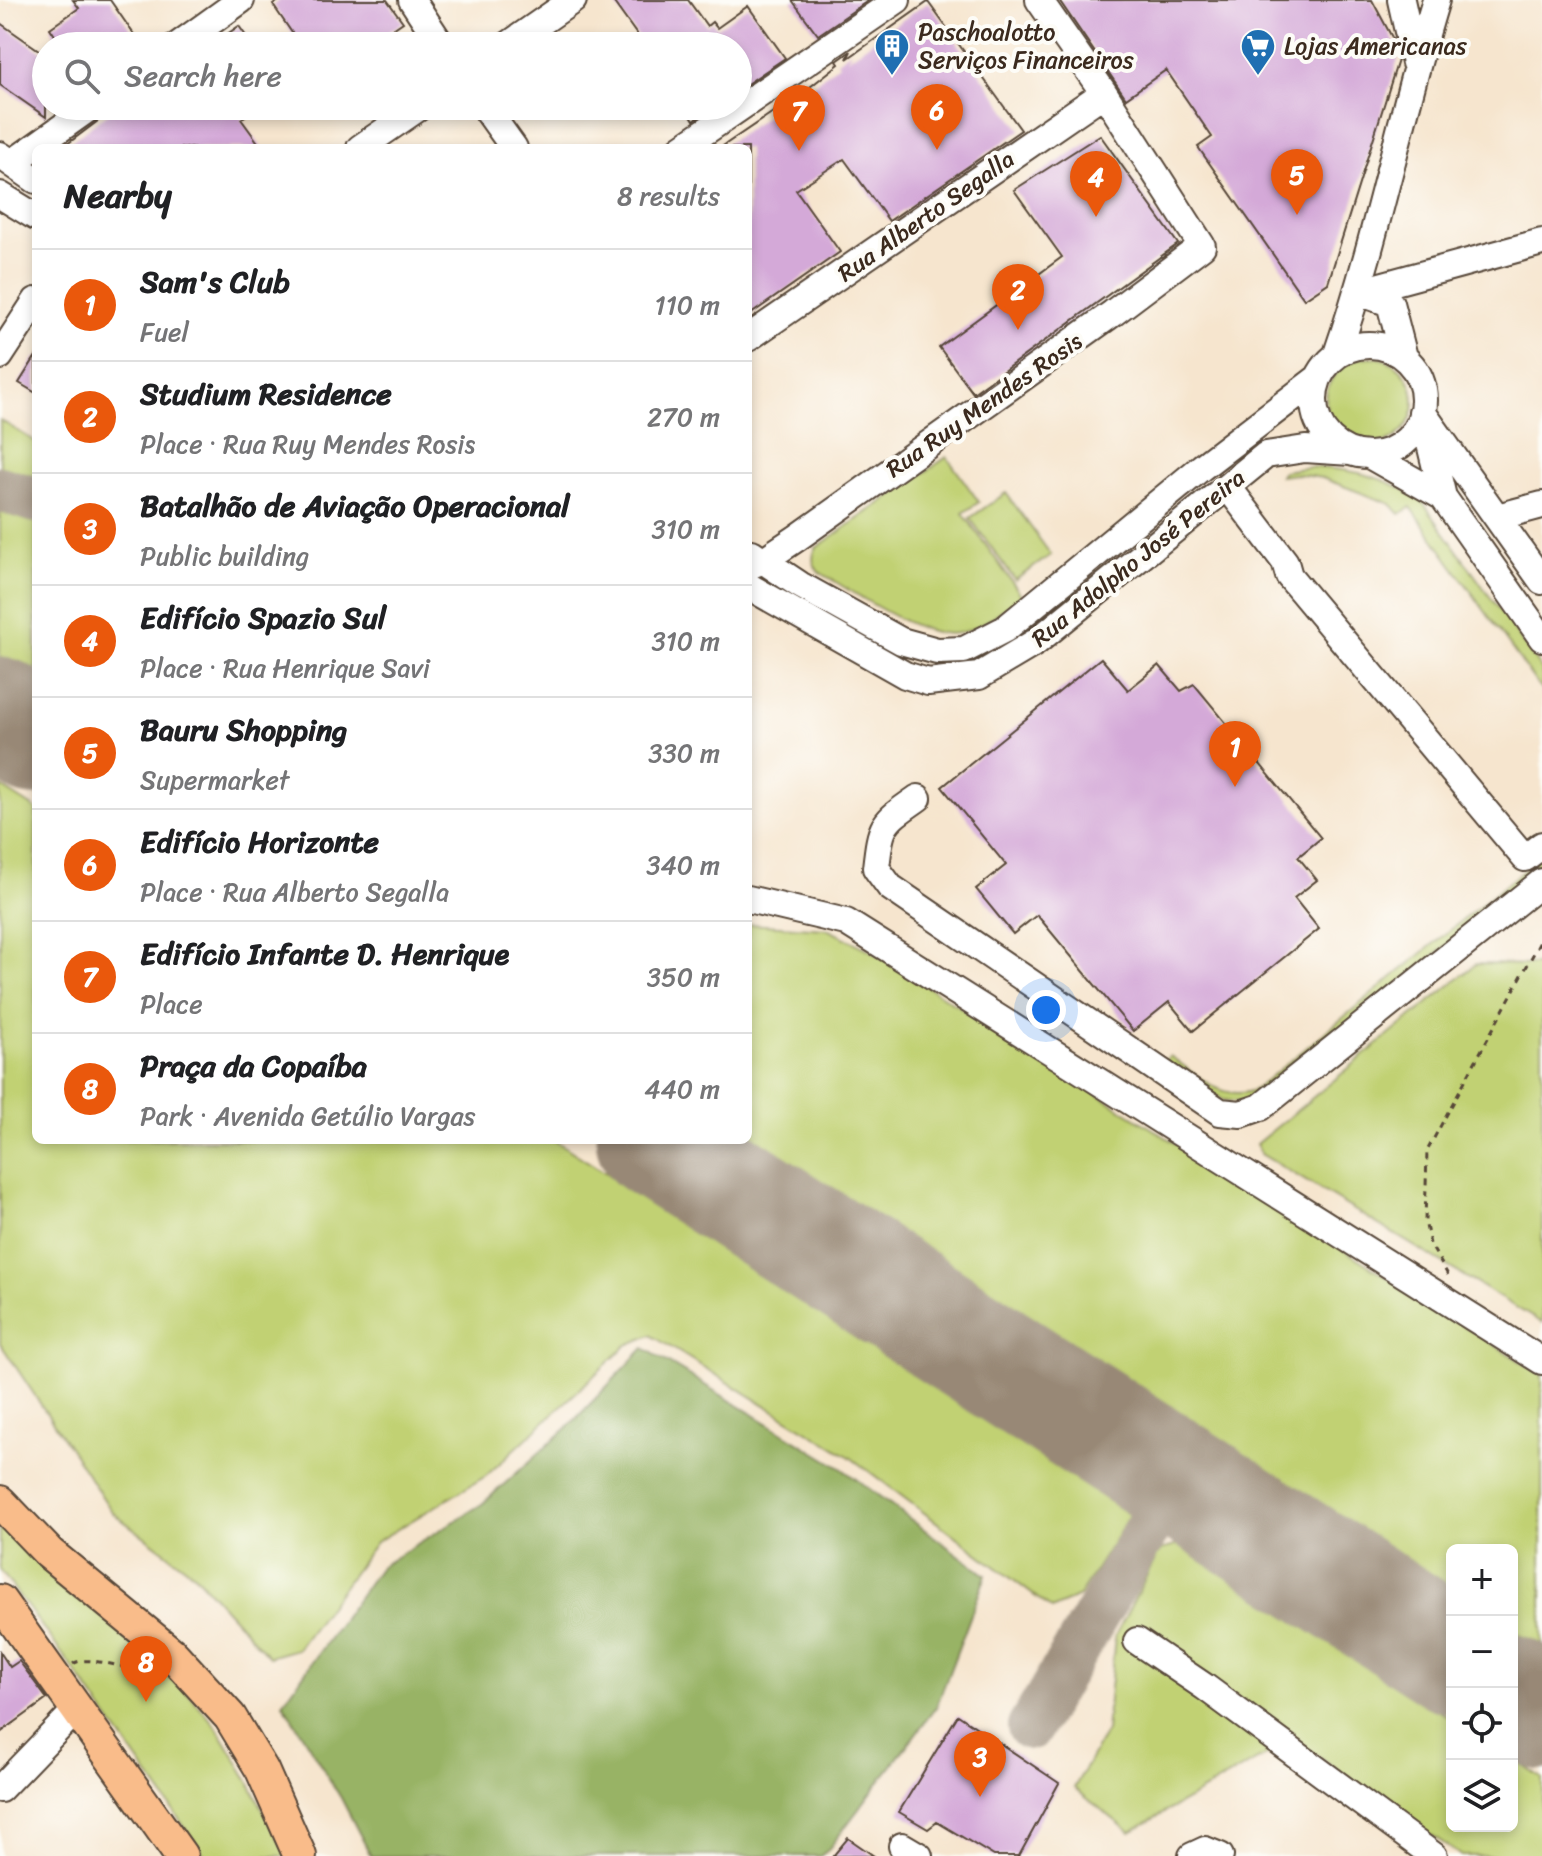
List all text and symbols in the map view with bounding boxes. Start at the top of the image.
place label: Paschoalotto Serviços Financeiros [918,11,1134,81]
place label: Lojas Americanas [1284,25,1468,67]
building icon: Paschoalotto Serviços Financeiros [873,27,911,77]
supermarket icon: Lojas Americanas [1239,27,1277,77]
search box [32,32,752,120]
text: Search here [124,49,282,103]
icon: search [60,54,104,98]
pin: 6 [911,84,963,150]
pin: 7 [773,85,825,151]
street label: Rua Alberto Segalla [828,139,1024,293]
pin: 5 [1271,149,1323,215]
pin: 4 [1070,151,1122,217]
text: Nearby [64,166,172,226]
text: 8 results [617,173,720,219]
text: Sam's Club [140,255,290,309]
pin: 2 [992,264,1044,330]
text: 1 [84,282,96,328]
text: 110 m [655,282,720,328]
text: Fuel [140,309,189,355]
street label: Rua Ruy Mendes Rosis [877,321,1091,489]
text: Studium Residence [140,367,392,421]
text: 2 [82,394,98,440]
text: 270 m [647,394,720,440]
text: Place · Rua Ruy Mendes Rosis [140,421,475,467]
street label: Rua Adolpho José Pereira [1021,458,1255,658]
text: Batalhão de Aviação Operacional [140,479,570,533]
text: 3 [83,506,97,552]
text: 310 m [651,506,720,552]
text: Public building [140,533,309,579]
text: Edifício Spazio Sul [140,591,386,645]
text: 4 [82,618,98,664]
text: 310 m [651,618,720,664]
text: Place · Rua Henrique Savi [140,645,430,691]
text: Bauru Shopping [140,703,347,757]
pin: 1 [1209,721,1261,787]
text: 5 [82,730,98,776]
text: 330 m [648,730,720,776]
text: Supermarket [140,757,289,803]
text: Edifício Horizonte [140,815,379,869]
text: 6 [83,842,97,888]
text: 340 m [646,842,720,888]
text: Place · Rua Alberto Segalla [140,869,449,915]
text: Edifício Infante D. Henrique [140,927,509,981]
text: 7 [83,954,97,1000]
text: 350 m [647,954,720,1000]
text: Place [140,981,203,1027]
your location [1026,990,1066,1030]
text: Praça da Copaíba [140,1039,367,1093]
text: 8 [82,1066,98,1112]
text: 440 m [644,1066,720,1112]
text: Park · Avenida Getúlio Vargas [140,1093,476,1139]
map controls [1446,1544,1518,1832]
button: + [1446,1544,1518,1616]
button: − [1446,1616,1518,1688]
pin: 8 [120,1636,172,1702]
button: locate [1446,1688,1518,1760]
pin: 3 [954,1731,1006,1797]
button: layers [1446,1760,1518,1832]

